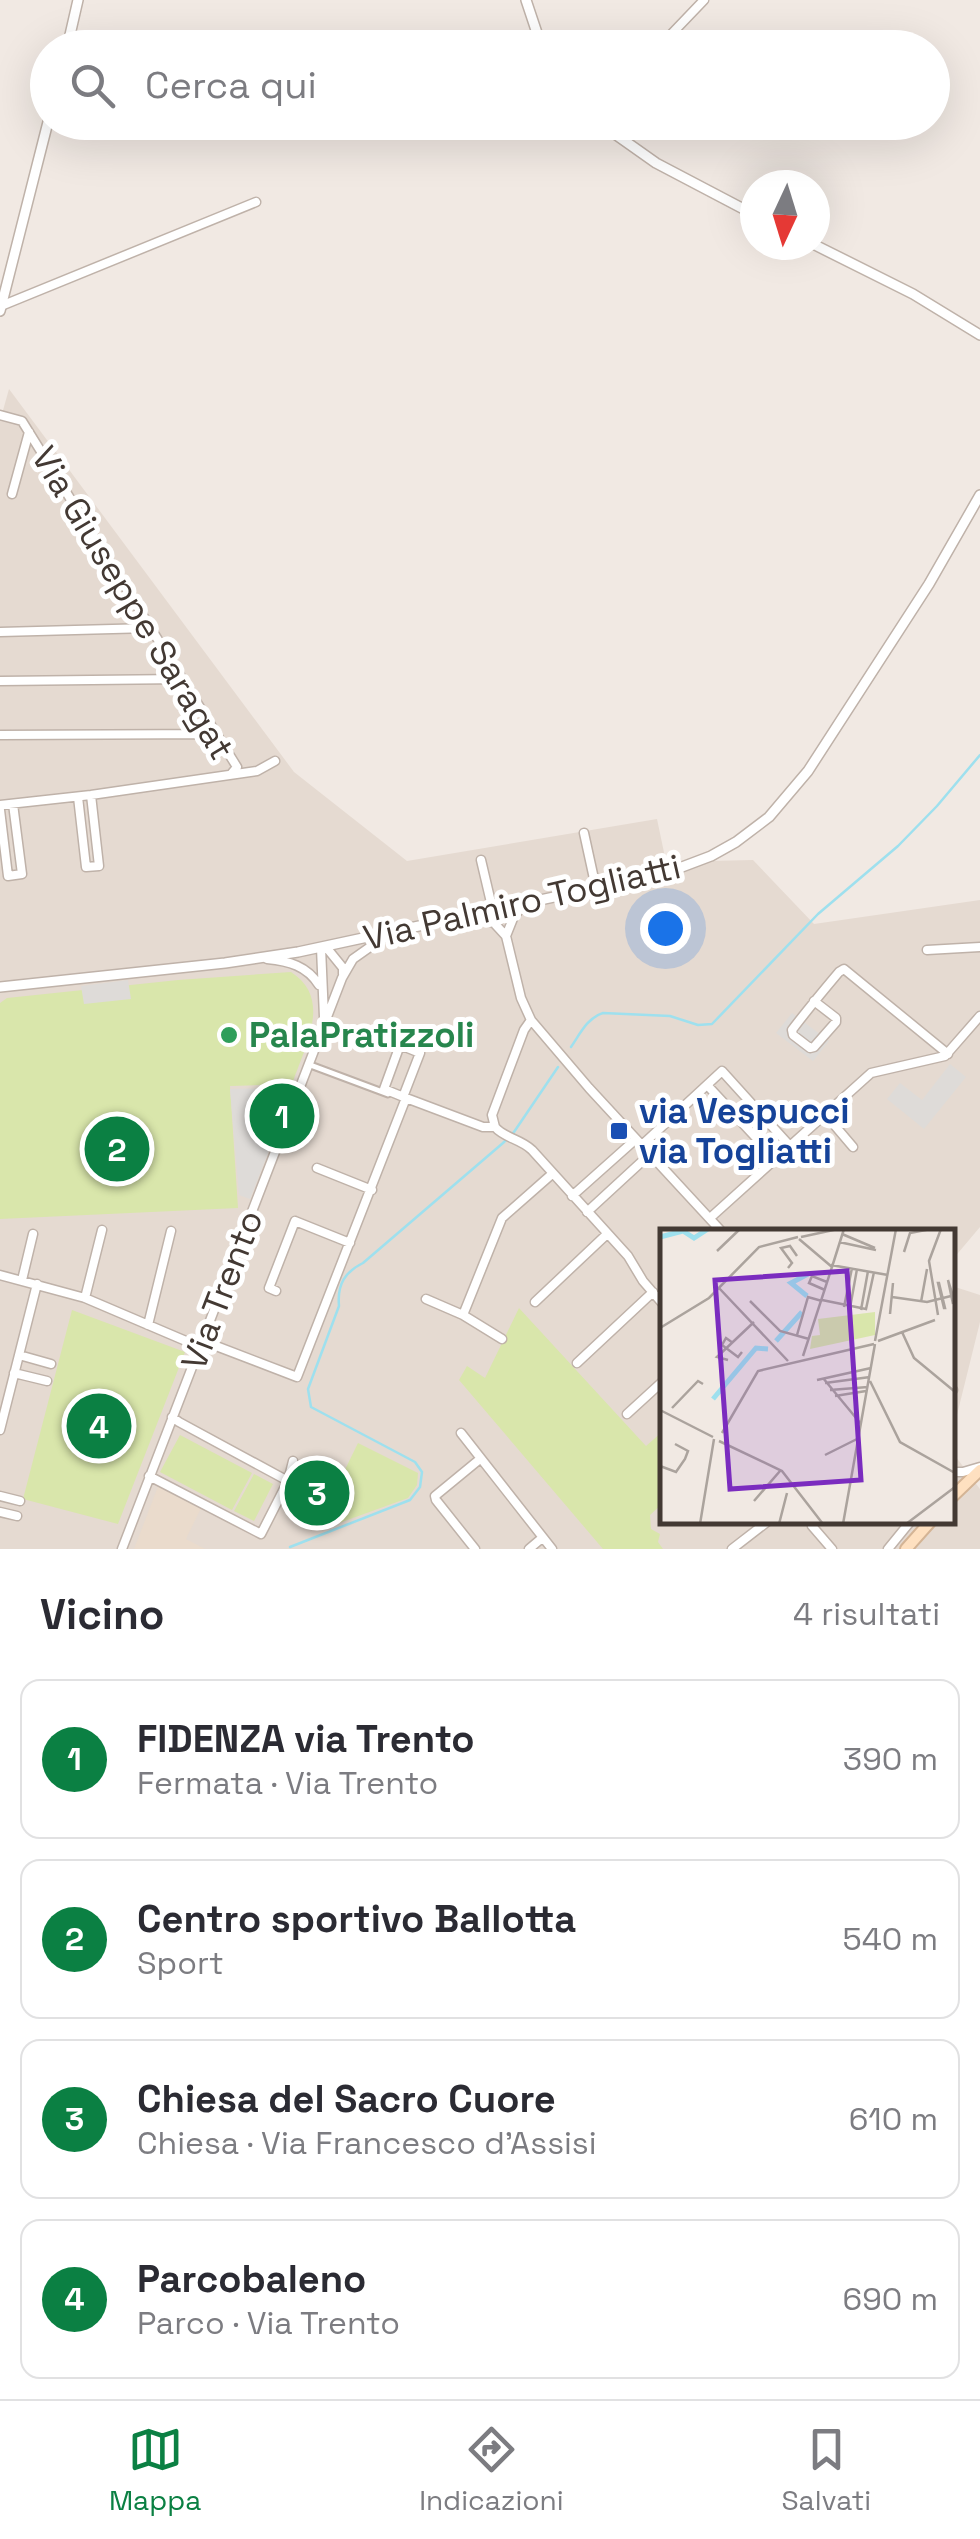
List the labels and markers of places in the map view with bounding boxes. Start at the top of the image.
place label: PalaPratizzoli [249,1013,474,1057]
marker: PalaPratizzoli [218,1024,240,1046]
pin: 1 [250,1078,314,1154]
place label: via Vespucci via Togliatti [639,1089,850,1173]
pin: 2 [84,1112,150,1186]
marker: via Vespucci via Togliatti [608,1120,630,1142]
pin: 4 [66,1388,132,1464]
pin: 3 [284,1456,350,1530]

